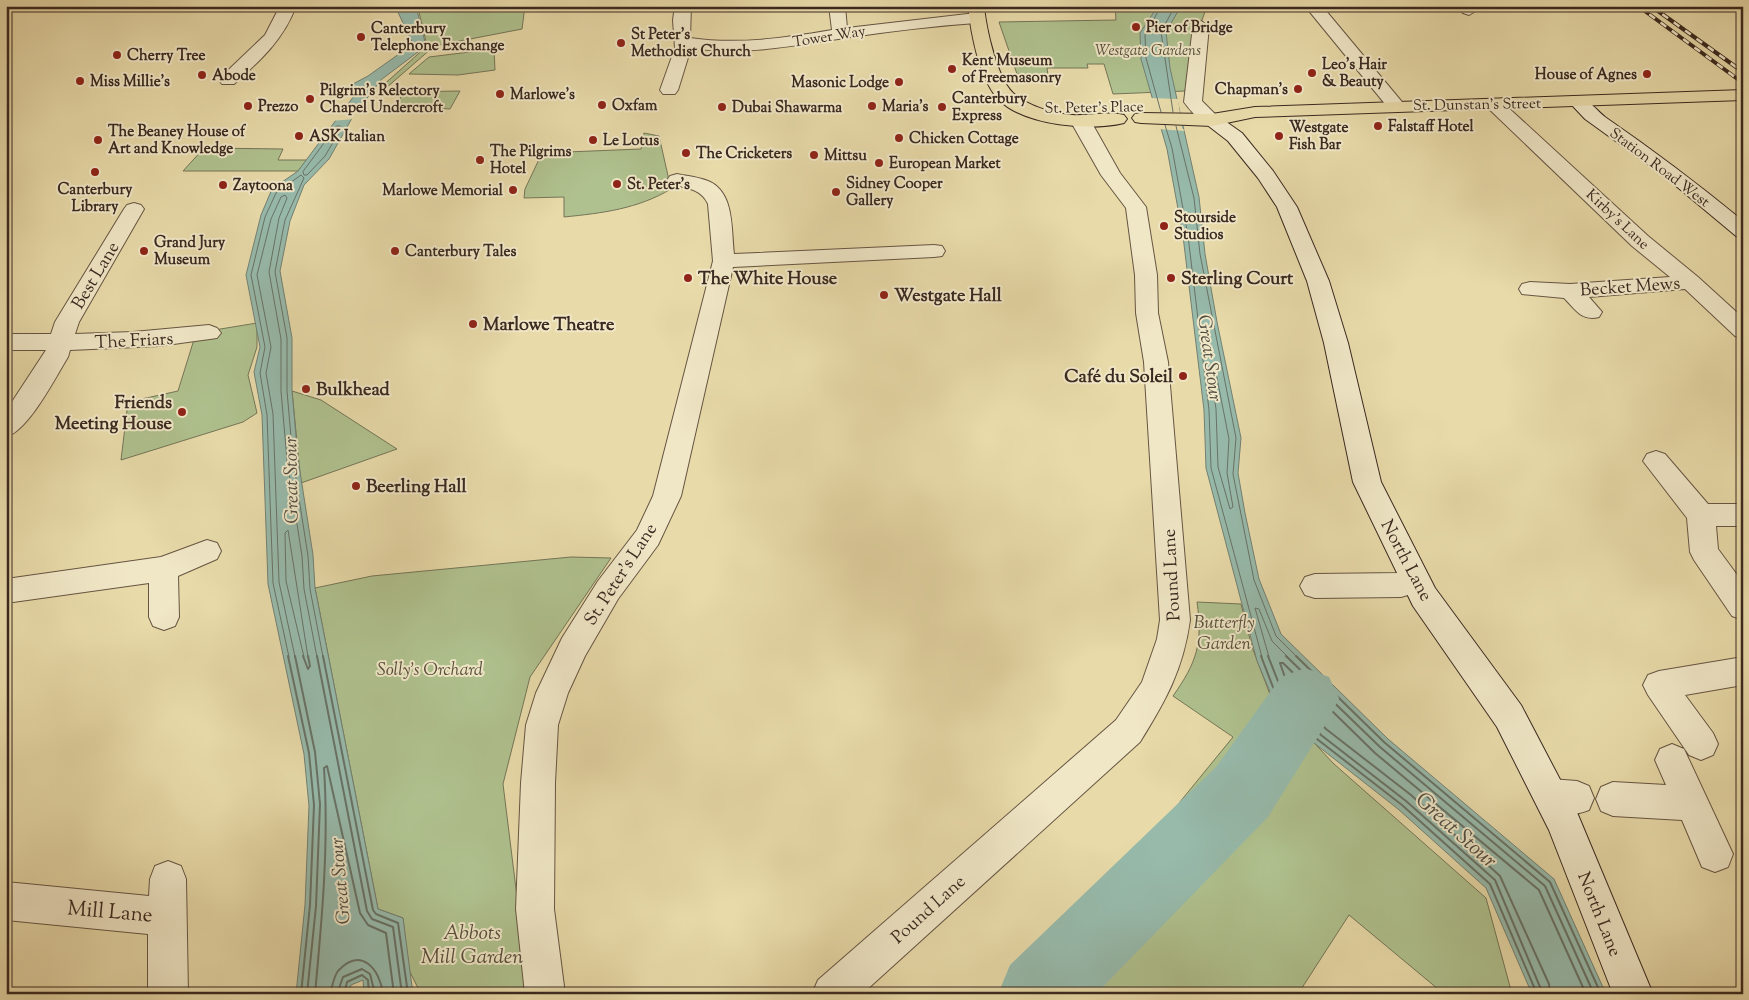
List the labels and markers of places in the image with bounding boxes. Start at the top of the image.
place label: Pier of Bridge [1146,18,1233,39]
place label: Canterbury Telephone Exchange [371,19,505,57]
marker: Pier of Bridge [1130,21,1142,33]
place label: St Peter's Methodist Church [631,25,751,63]
marker: Canterbury Telephone Exchange [355,31,367,43]
marker: St Peter's Methodist Church [615,37,627,49]
place label: Cherry Tree [127,46,206,67]
marker: Cherry Tree [111,49,123,61]
place label: Kent Museum of Freemasonry [962,51,1062,89]
place label: Leo's Hair & Beauty [1322,55,1387,93]
marker: Kent Museum of Freemasonry [946,63,958,75]
place label: House of Agnes [1535,65,1637,86]
place label: Abode [212,66,256,87]
marker: Leo's Hair & Beauty [1306,67,1318,79]
marker: House of Agnes [1641,68,1653,80]
marker: Abode [196,69,208,81]
place label: Miss Millie's [90,72,170,93]
place label: Masonic Lodge [791,73,889,94]
marker: Miss Millie's [74,75,86,87]
marker: Masonic Lodge [893,76,905,88]
place label: Chapman's [1215,80,1288,101]
place label: Pilgrim's Relectory Chapel Undercroft [320,81,444,119]
marker: Chapman's [1292,83,1304,95]
place label: Marlowe's [510,85,575,106]
marker: Marlowe's [494,88,506,100]
place label: Canterbury Express [952,89,1028,127]
marker: Pilgrim's Relectory Chapel Undercroft [304,93,316,105]
place label: Oxfam [612,96,658,117]
place label: Prezzo [258,97,298,118]
place label: Maria's [882,97,929,118]
place label: Dubai Shawarma [732,98,842,119]
marker: Oxfam [596,99,608,111]
marker: Prezzo [242,100,254,112]
marker: Maria's [866,100,878,112]
marker: Dubai Shawarma [716,101,728,113]
marker: Canterbury Express [936,101,948,113]
place label: Falstaff Hotel [1388,117,1474,138]
place label: Westgate Fish Bar [1289,118,1348,156]
marker: Falstaff Hotel [1372,120,1384,132]
place label: The Beaney House of Art and Knowledge [108,122,247,160]
place label: ASK Italian [309,127,385,148]
place label: Chicken Cottage [909,129,1019,150]
marker: ASK Italian [293,130,305,142]
marker: Westgate Fish Bar [1273,130,1285,142]
place label: Le Lotus [603,131,659,152]
marker: Chicken Cottage [893,132,905,144]
marker: The Beaney House of Art and Knowledge [92,134,104,146]
marker: Le Lotus [587,134,599,146]
place label: The Pilgrims Hotel [490,142,572,180]
place label: The Cricketers [696,144,792,165]
place label: Mittsu [824,146,867,167]
marker: The Cricketers [680,147,692,159]
marker: Mittsu [808,149,820,161]
marker: The Pilgrims Hotel [474,154,486,166]
place label: European Market [889,154,1002,175]
marker: European Market [873,157,885,169]
marker: Canterbury Library [89,166,101,178]
place label: Sidney Cooper Gallery [846,174,943,212]
place label: St. Peter's [627,175,690,196]
place label: Zaytoona [233,176,293,197]
marker: St. Peter's [611,178,623,190]
marker: Zaytoona [217,179,229,191]
place label: Canterbury Library [57,180,133,218]
place label: Marlowe Memorial [382,181,504,202]
marker: Marlowe Memorial [507,184,519,196]
marker: Sidney Cooper Gallery [830,186,842,198]
place label: Stourside Studios [1174,208,1236,246]
marker: Stourside Studios [1158,220,1170,232]
place label: Grand Jury Museum [154,233,226,271]
place label: Canterbury Tales [405,242,516,263]
marker: Grand Jury Museum [138,245,150,257]
marker: Canterbury Tales [389,245,401,257]
place label: The White House [698,267,838,293]
place label: Sterling Court [1181,267,1294,293]
marker: The White House [682,272,694,284]
marker: Sterling Court [1165,272,1177,284]
place label: Westgate Hall [894,284,1003,310]
marker: Westgate Hall [878,289,890,301]
place label: Marlowe Theatre [483,313,615,339]
marker: Marlowe Theatre [467,318,479,330]
place label: Café du Soleil [1064,365,1174,391]
marker: Café du Soleil [1177,370,1189,382]
place label: Bulkhead [316,378,391,404]
marker: Bulkhead [300,383,312,395]
place label: Friends Meeting House [55,391,173,438]
marker: Friends Meeting House [176,406,188,418]
place label: Beerling Hall [366,475,468,501]
marker: Beerling Hall [350,480,362,492]

